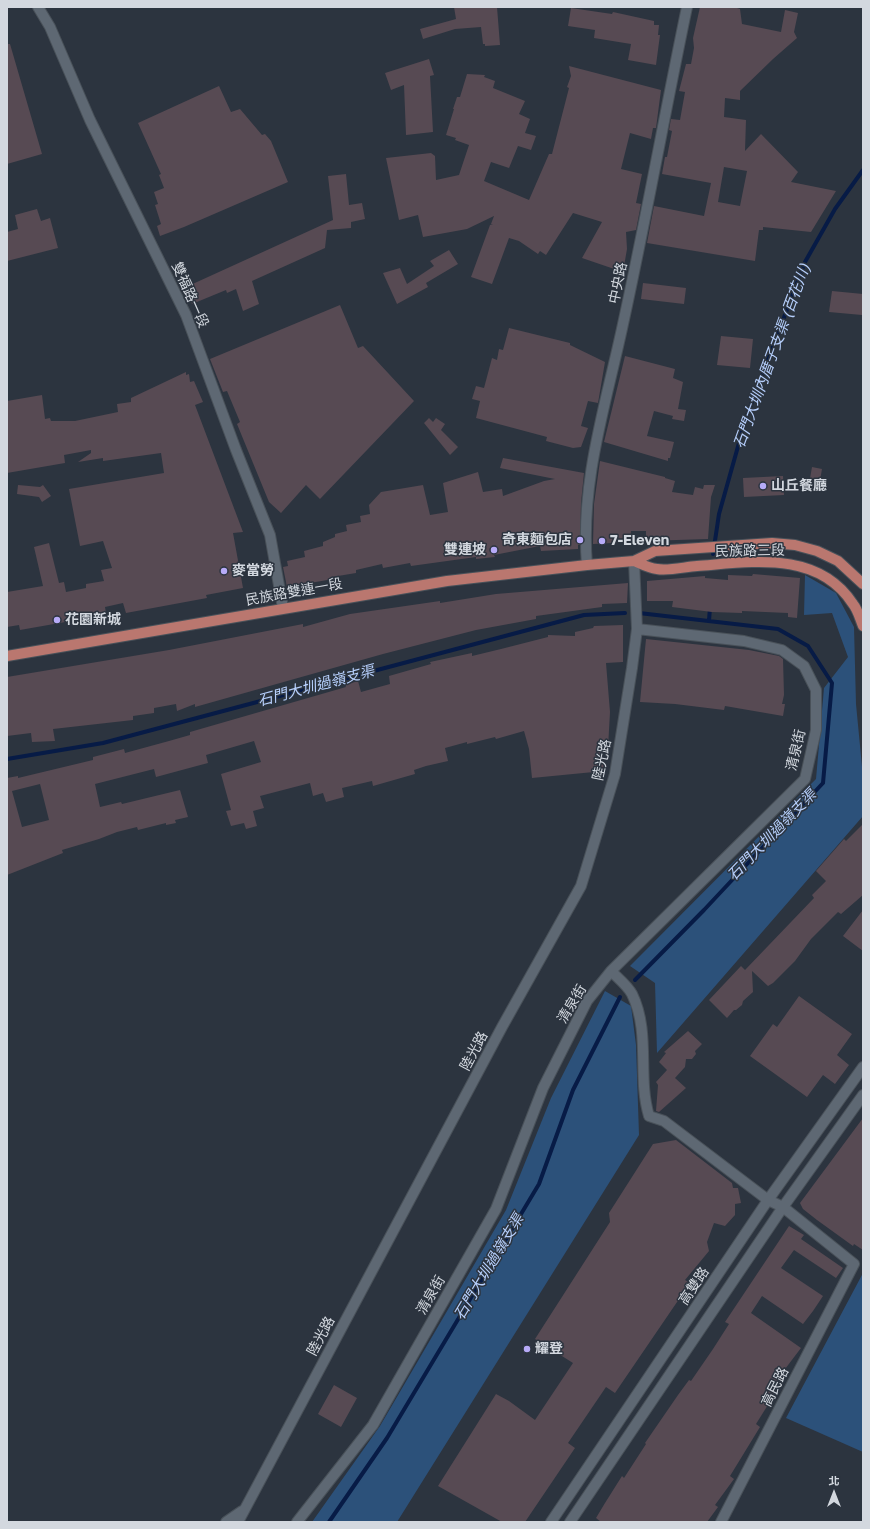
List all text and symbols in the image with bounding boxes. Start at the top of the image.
street label: 雙福路一段 [168,260,212,330]
street label: 中央路 [605,261,631,305]
water label: 石門大圳內厝子支渠 (百花川) [730,261,814,451]
place label: 山丘餐廳 [771,478,827,494]
marker: 山丘餐廳 [758,481,768,491]
place label: 奇東麵包店 [502,532,572,548]
place label: 7-Eleven [610,533,669,549]
marker: 奇東麵包店 [575,535,585,545]
marker: 7-Eleven [597,536,607,546]
place label: 雙連坡 [444,542,486,558]
street label: 民族路三段 [715,542,785,560]
marker: 雙連坡 [489,545,499,555]
place label: 麥當勞 [232,563,274,579]
marker: 麥當勞 [219,566,229,576]
street label: 民族路雙連一段 [244,575,344,609]
place label: 花園新城 [65,612,121,628]
marker: 花園新城 [52,615,62,625]
water label: 石門大圳過嶺支渠 [256,662,376,710]
street label: 清泉街 [783,728,809,772]
street label: 陸光路 [589,738,615,782]
water label: 石門大圳過嶺支渠 [724,786,820,884]
street label: 清泉街 [554,982,590,1026]
street label: 陸光路 [457,1029,491,1073]
water label: 石門大圳過嶺支渠 [450,1211,528,1323]
street label: 高雙路 [675,1264,713,1308]
street label: 清泉街 [413,1273,449,1317]
street label: 陸光路 [304,1314,338,1358]
place label: 耀登 [535,1341,563,1357]
marker: 耀登 [522,1344,532,1354]
street label: 高民路 [758,1364,792,1410]
north arrow [814,1473,854,1513]
text: 北 [829,1474,840,1487]

